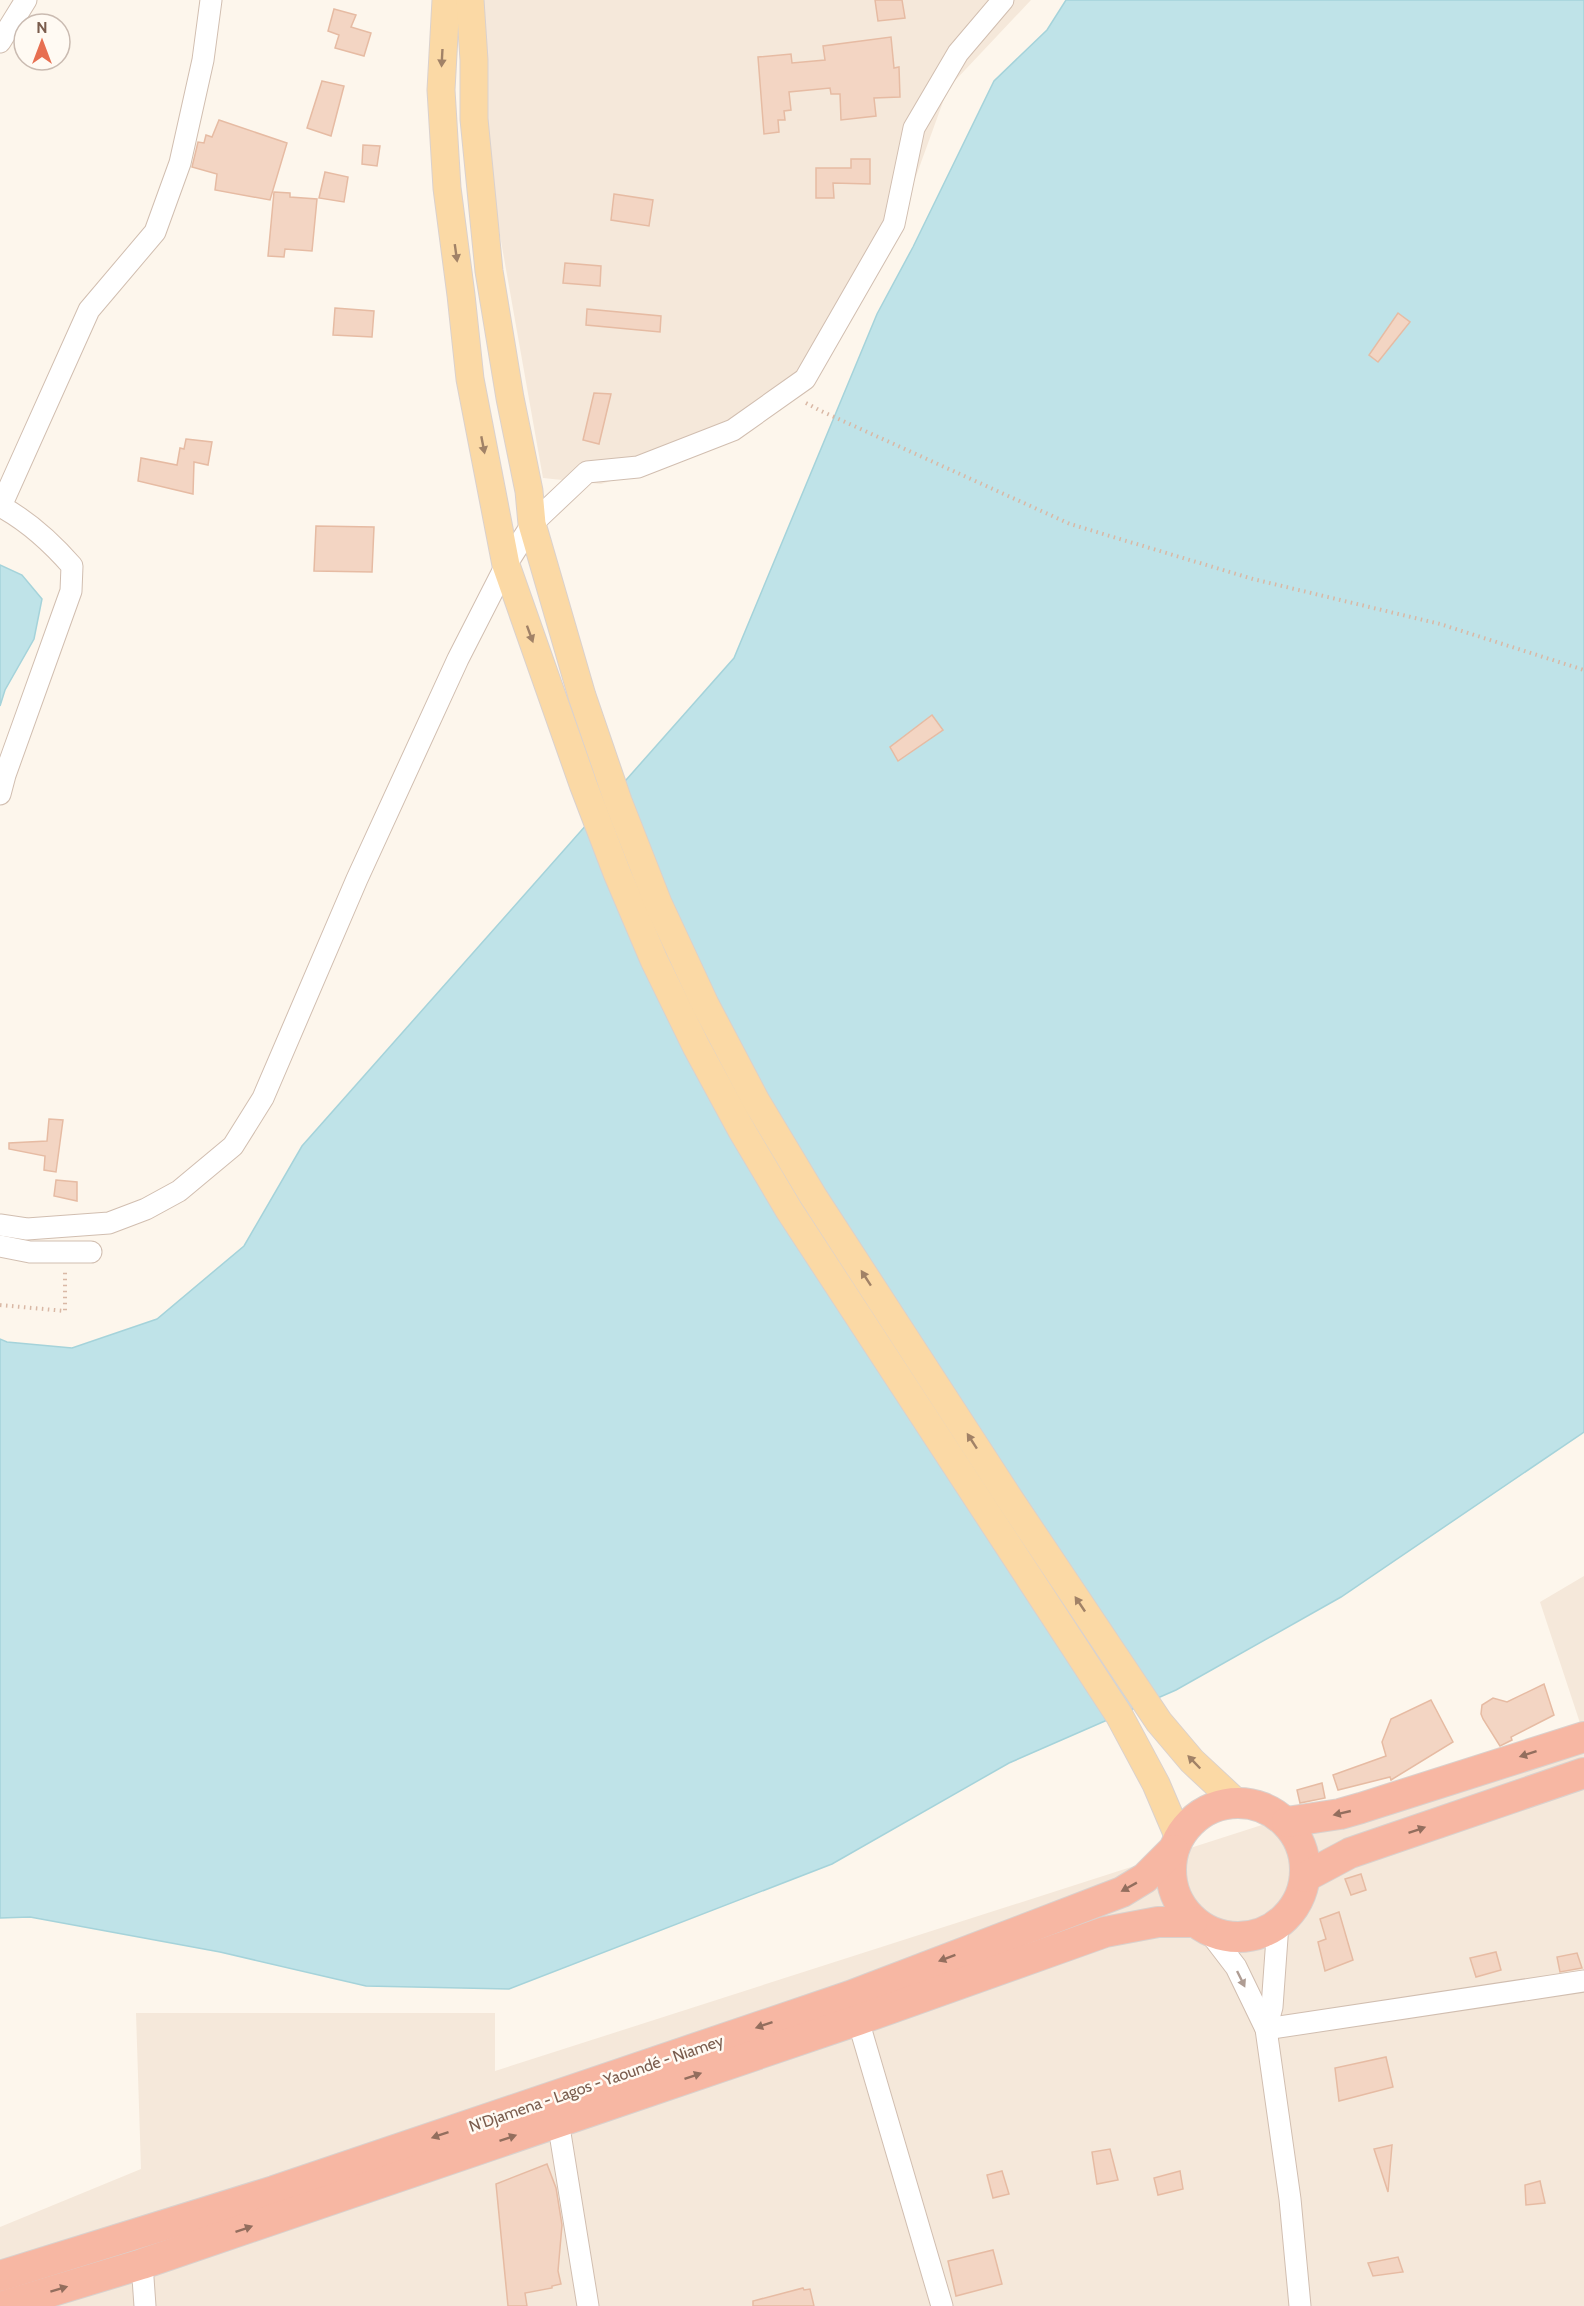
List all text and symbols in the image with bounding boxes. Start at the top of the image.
north arrow [12,12,72,72]
text: N [36,18,48,37]
one-way arrow [438,49,447,68]
one-way arrow [451,243,460,262]
one-way arrow [479,436,488,455]
one-way arrow [526,625,536,643]
one-way arrow [861,1270,872,1286]
one-way arrow [967,1433,978,1450]
one-way arrow [1075,1596,1086,1612]
one-way arrow [1519,1750,1537,1760]
one-way arrow [1187,1755,1201,1769]
one-way arrow [1333,1809,1352,1818]
one-way arrow [1408,1824,1426,1834]
one-way arrow [1120,1882,1137,1892]
one-way arrow [938,1954,956,1964]
one-way arrow [1237,1970,1246,1987]
one-way arrow [755,2021,773,2031]
street label: N'Djamena - Lagos - Yaoundé - Niamey [466,2031,726,2136]
one-way arrow [684,2070,702,2080]
one-way arrow [431,2131,449,2141]
one-way arrow [499,2133,517,2143]
one-way arrow [235,2223,253,2233]
one-way arrow [50,2284,68,2293]

